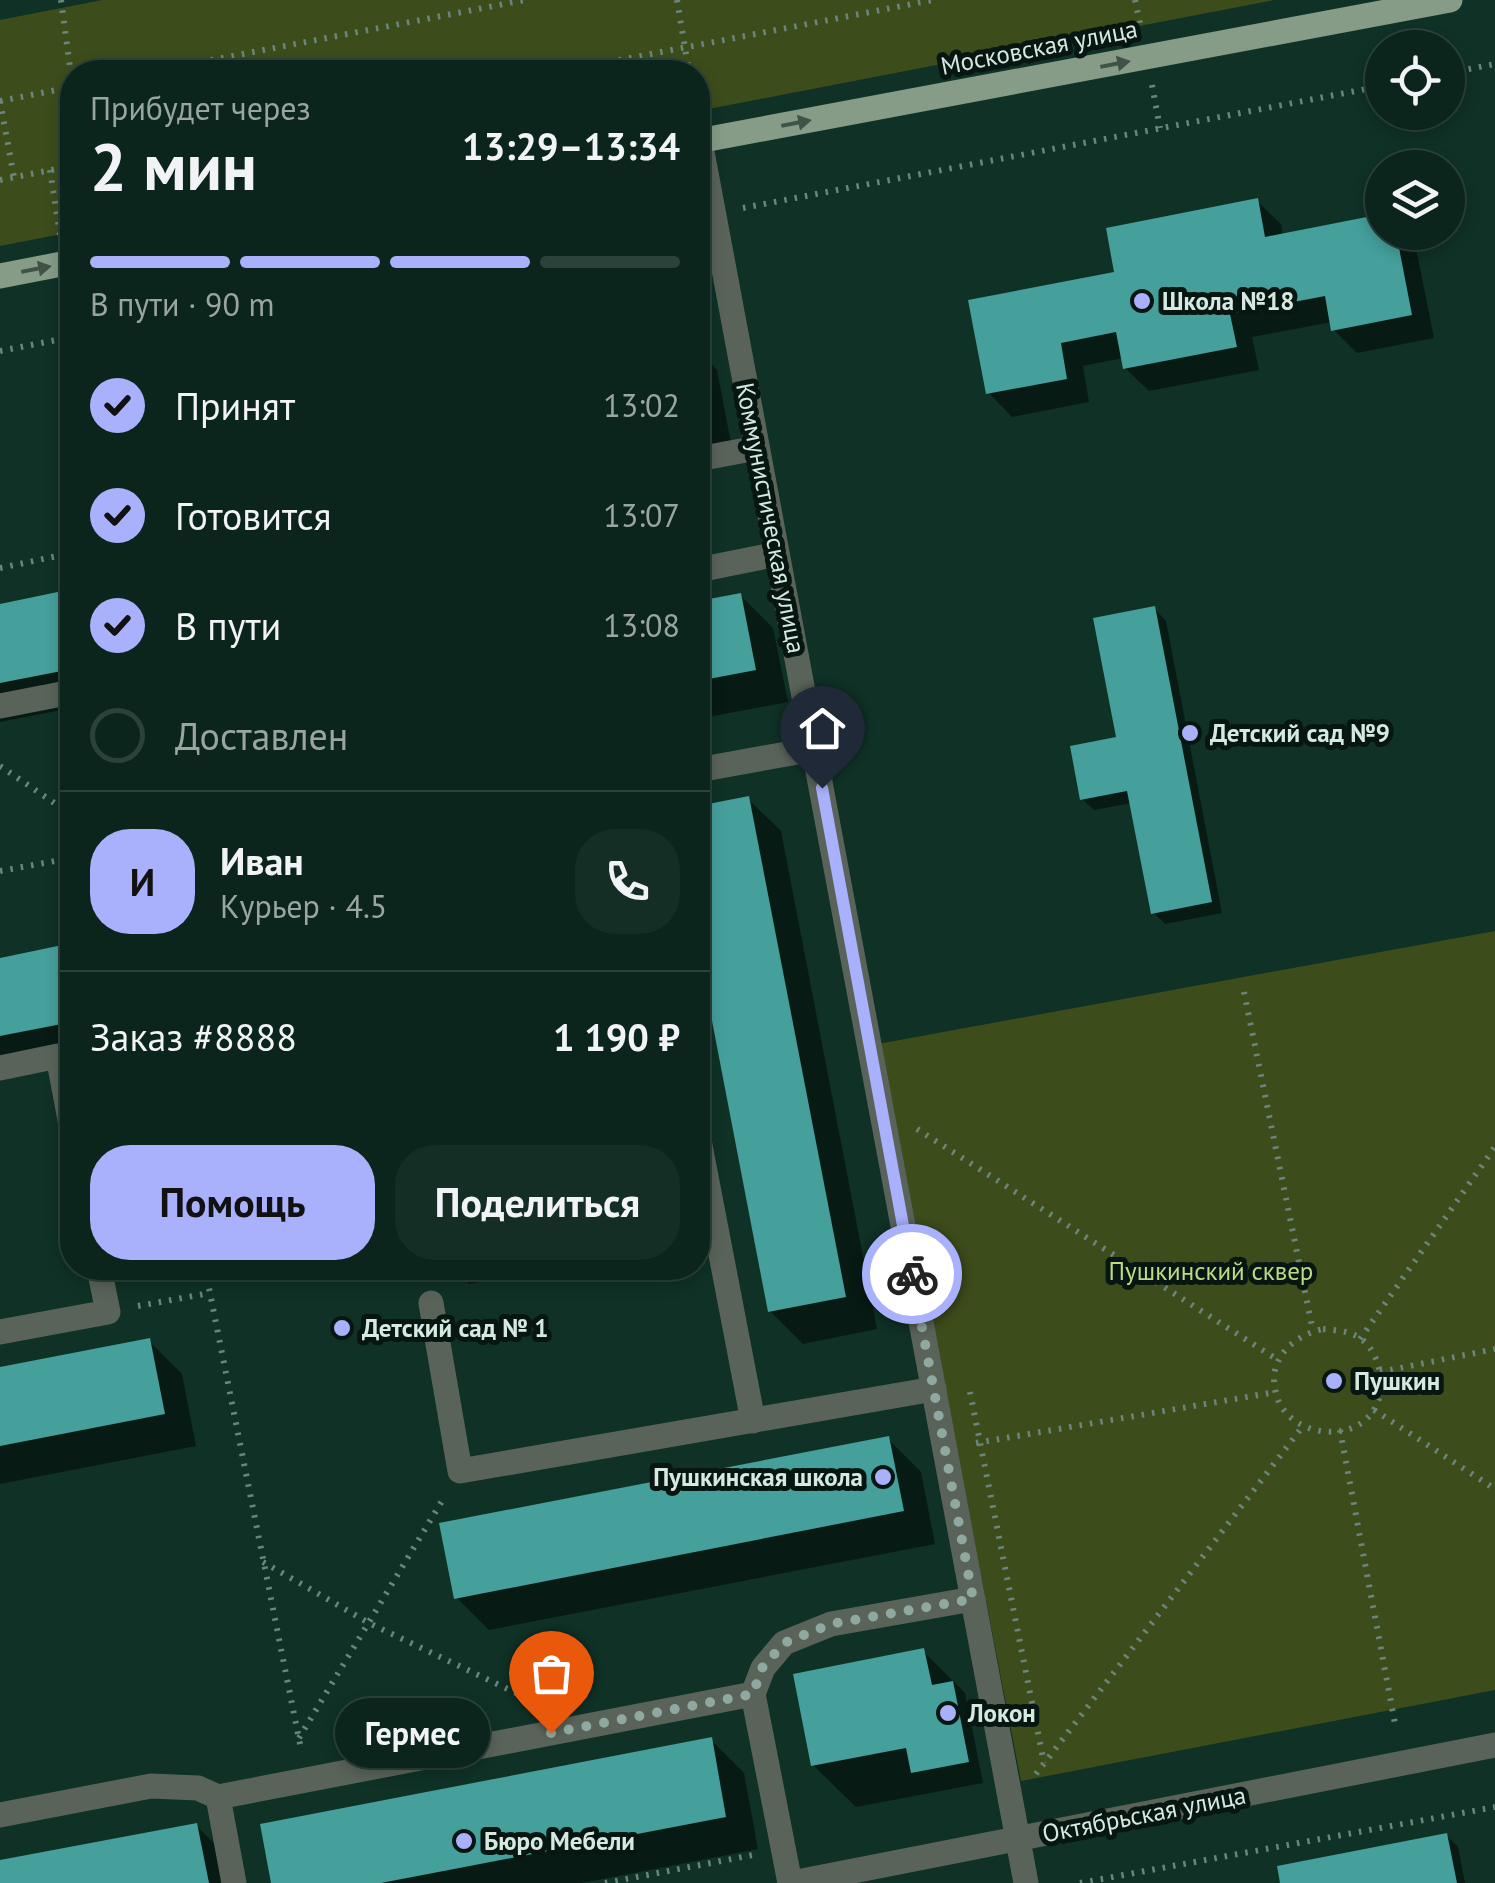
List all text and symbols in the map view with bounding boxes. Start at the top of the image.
street label: Московская улица [938,12,1140,82]
map controls [1365,30,1465,250]
button: locate [1365,30,1465,130]
one-way arrow [1100,56,1131,71]
text: Прибудет через [90,87,311,129]
one-way arrow [780,115,812,130]
text: 13:29–13:34 [462,121,680,170]
text: 2 мин [90,124,257,208]
button: layers [1365,150,1465,250]
one-way arrow [21,261,52,277]
text: В пути · 90 m [90,283,275,325]
place label: Школа №18 [1162,285,1294,317]
marker: Школа №18 [1131,290,1153,312]
icon: check [90,378,145,433]
street label: Коммунистическая улица [729,380,813,656]
text: Принят [175,381,295,430]
text: 13:02 [603,384,680,426]
icon: check [90,488,145,543]
text: Готовится [175,491,332,540]
text: 13:07 [603,494,680,536]
icon: check [90,598,145,653]
text: В пути [175,601,281,650]
text: 13:08 [603,604,680,646]
pin [780,686,865,789]
icon: home [795,701,850,756]
text: Доставлен [175,711,348,760]
place label: Детский сад №9 [1210,717,1390,749]
marker: Детский сад №9 [1179,722,1201,744]
button: phone [575,829,680,934]
text: Иван [220,836,304,885]
text: И [130,857,155,906]
text: Курьер · 4.5 [220,885,387,927]
text: Заказ #8888 [90,1012,297,1061]
text: 1 190 ₽ [553,1012,680,1061]
button: Помощь [90,1145,375,1260]
button: Поделиться [395,1145,680,1260]
courier [862,1224,962,1324]
icon: bike [885,1247,940,1302]
park label: Пушкинский сквер [1109,1255,1313,1287]
place label: Детский сад № 1 [362,1312,548,1344]
marker: Детский сад № 1 [331,1317,353,1339]
place label: Пушкин [1354,1365,1440,1397]
marker: Пушкин [1323,1370,1345,1392]
place label: Пушкинская школа [653,1461,863,1493]
marker: Пушкинская школа [872,1466,894,1488]
pin [509,1631,594,1734]
icon: bag [524,1646,579,1701]
place label: Локон [967,1697,1036,1729]
callout: Гермес [336,1698,491,1768]
marker: Локон [937,1702,959,1724]
text: Гермес [365,1712,460,1754]
street label: Октябрьская улица [1039,1779,1249,1849]
place label: Бюро Мебели [484,1825,635,1857]
marker: Бюро Мебели [453,1830,475,1852]

